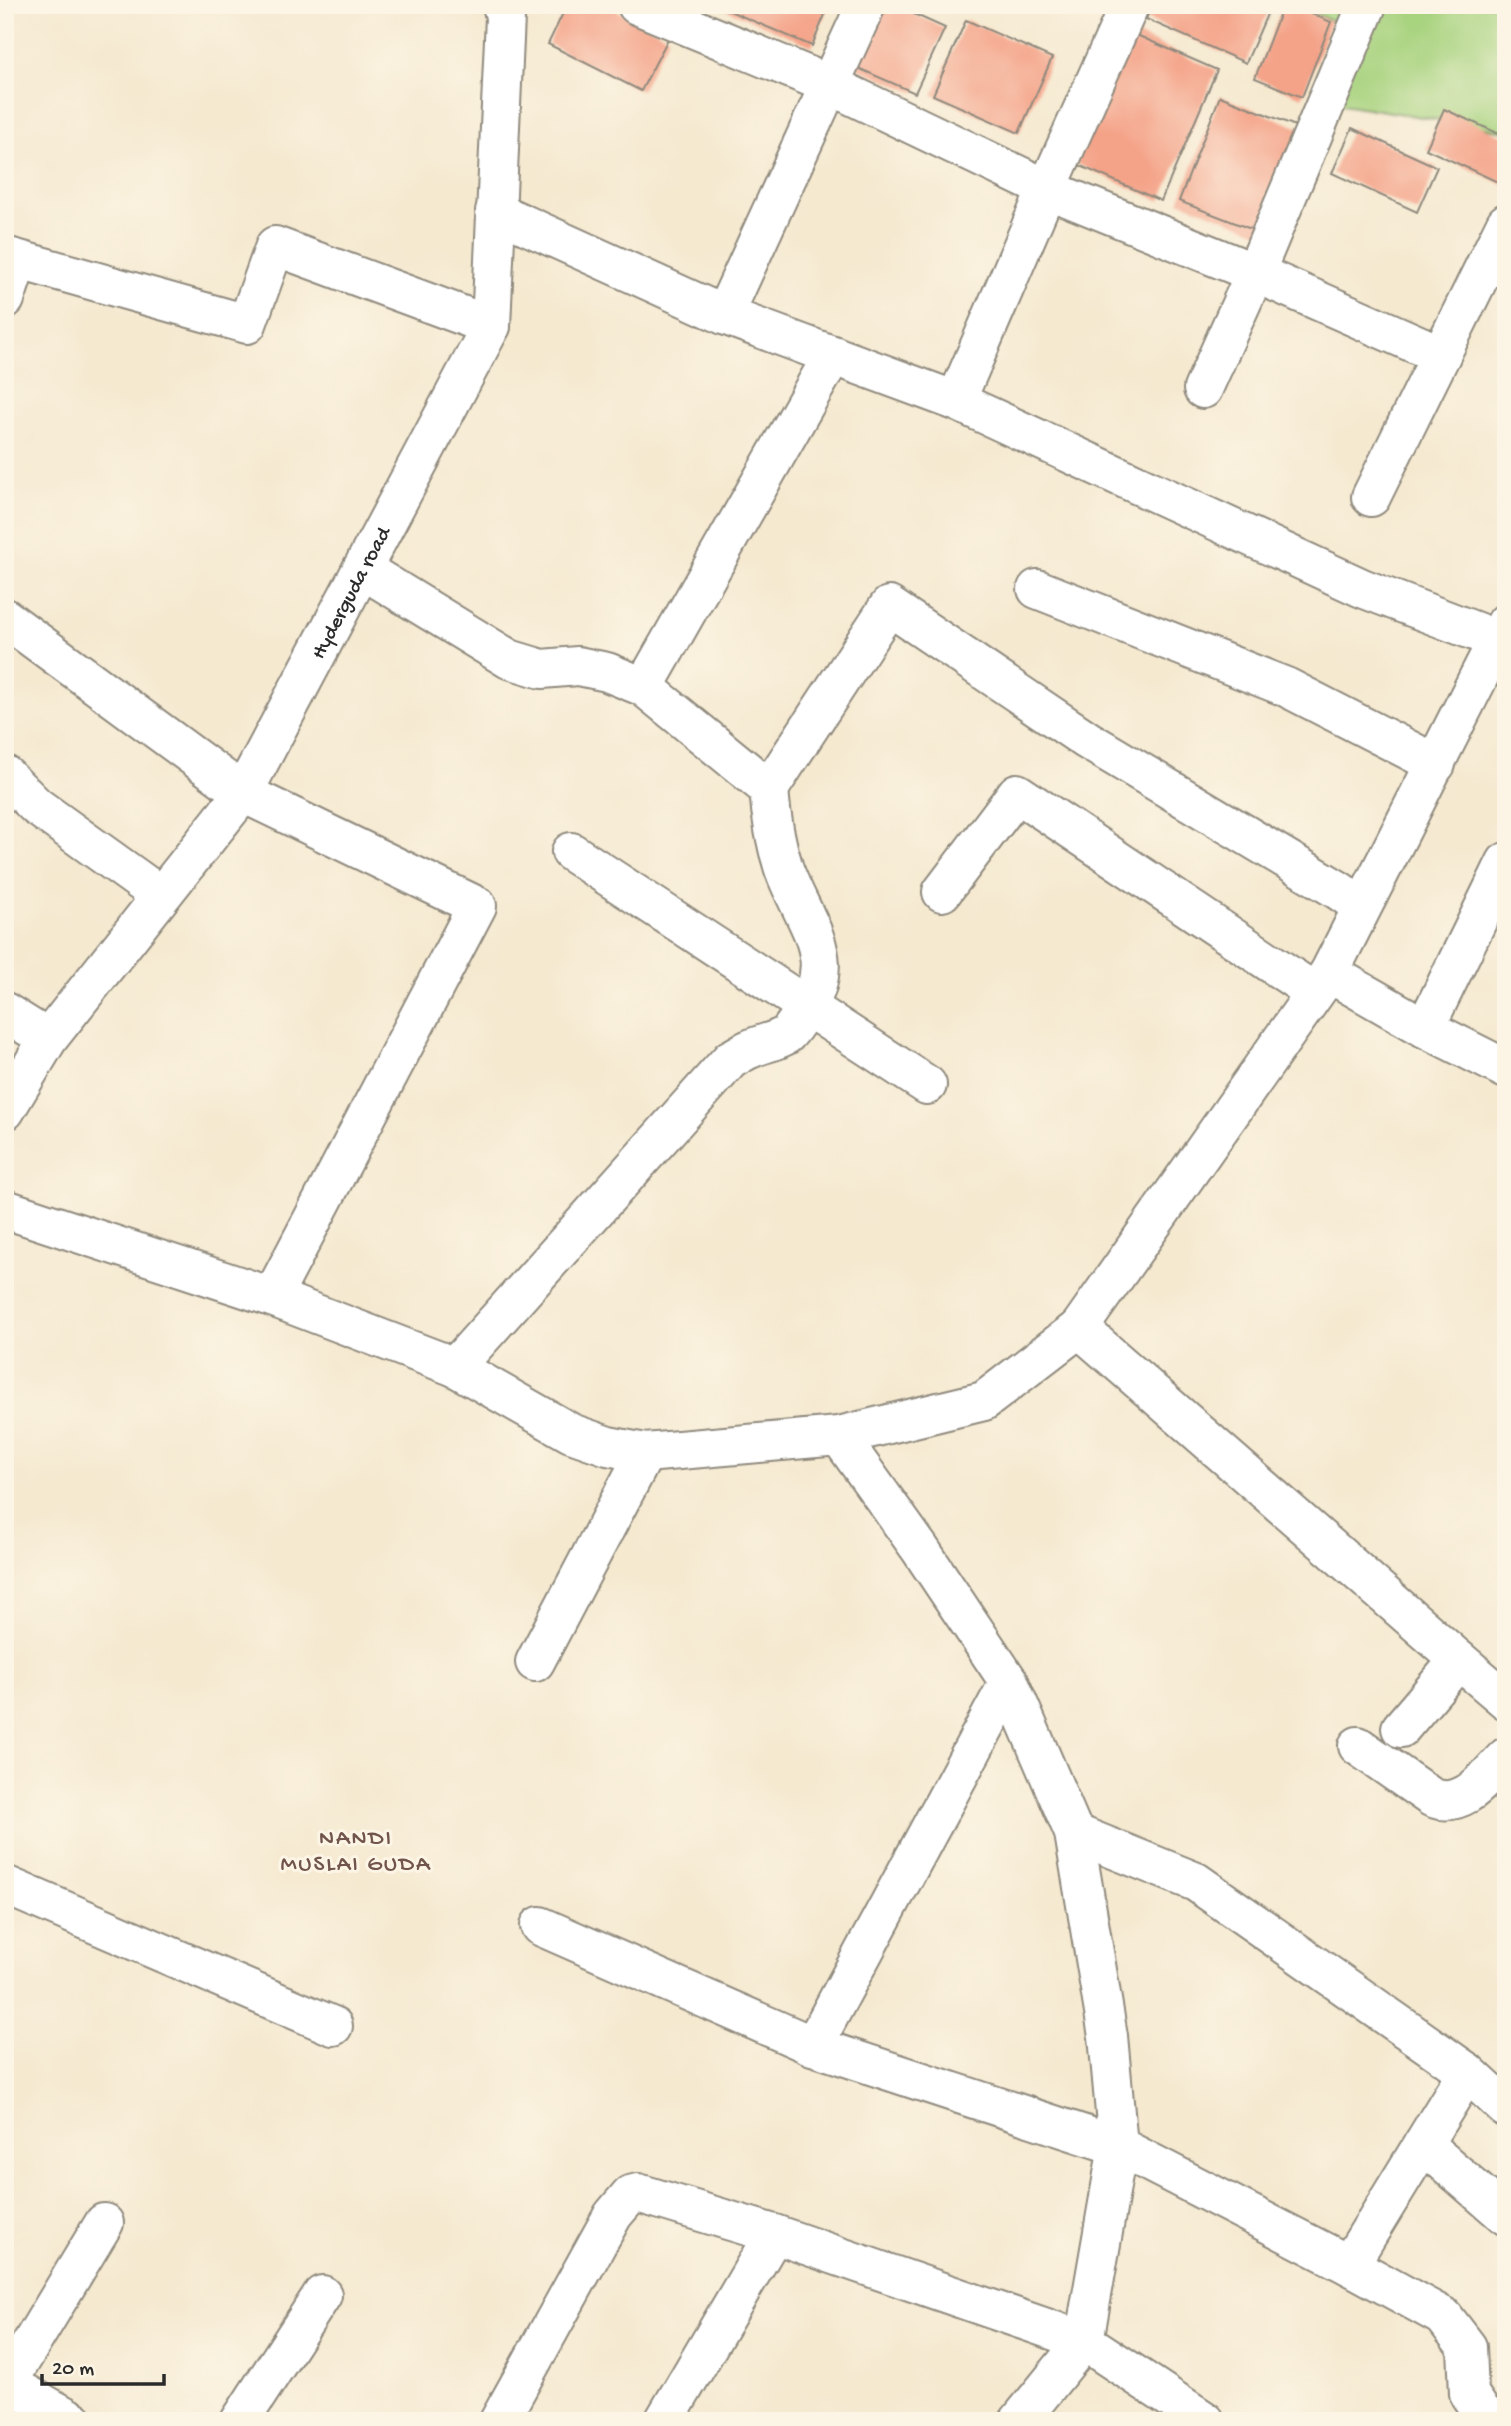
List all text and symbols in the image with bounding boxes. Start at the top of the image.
street label: Hyderguda road [307,522,399,664]
district label: NANDI MUSLAI GUDA [280,1826,432,1879]
scale bar [42,2342,164,2386]
text: 20 m [52,2358,94,2383]

